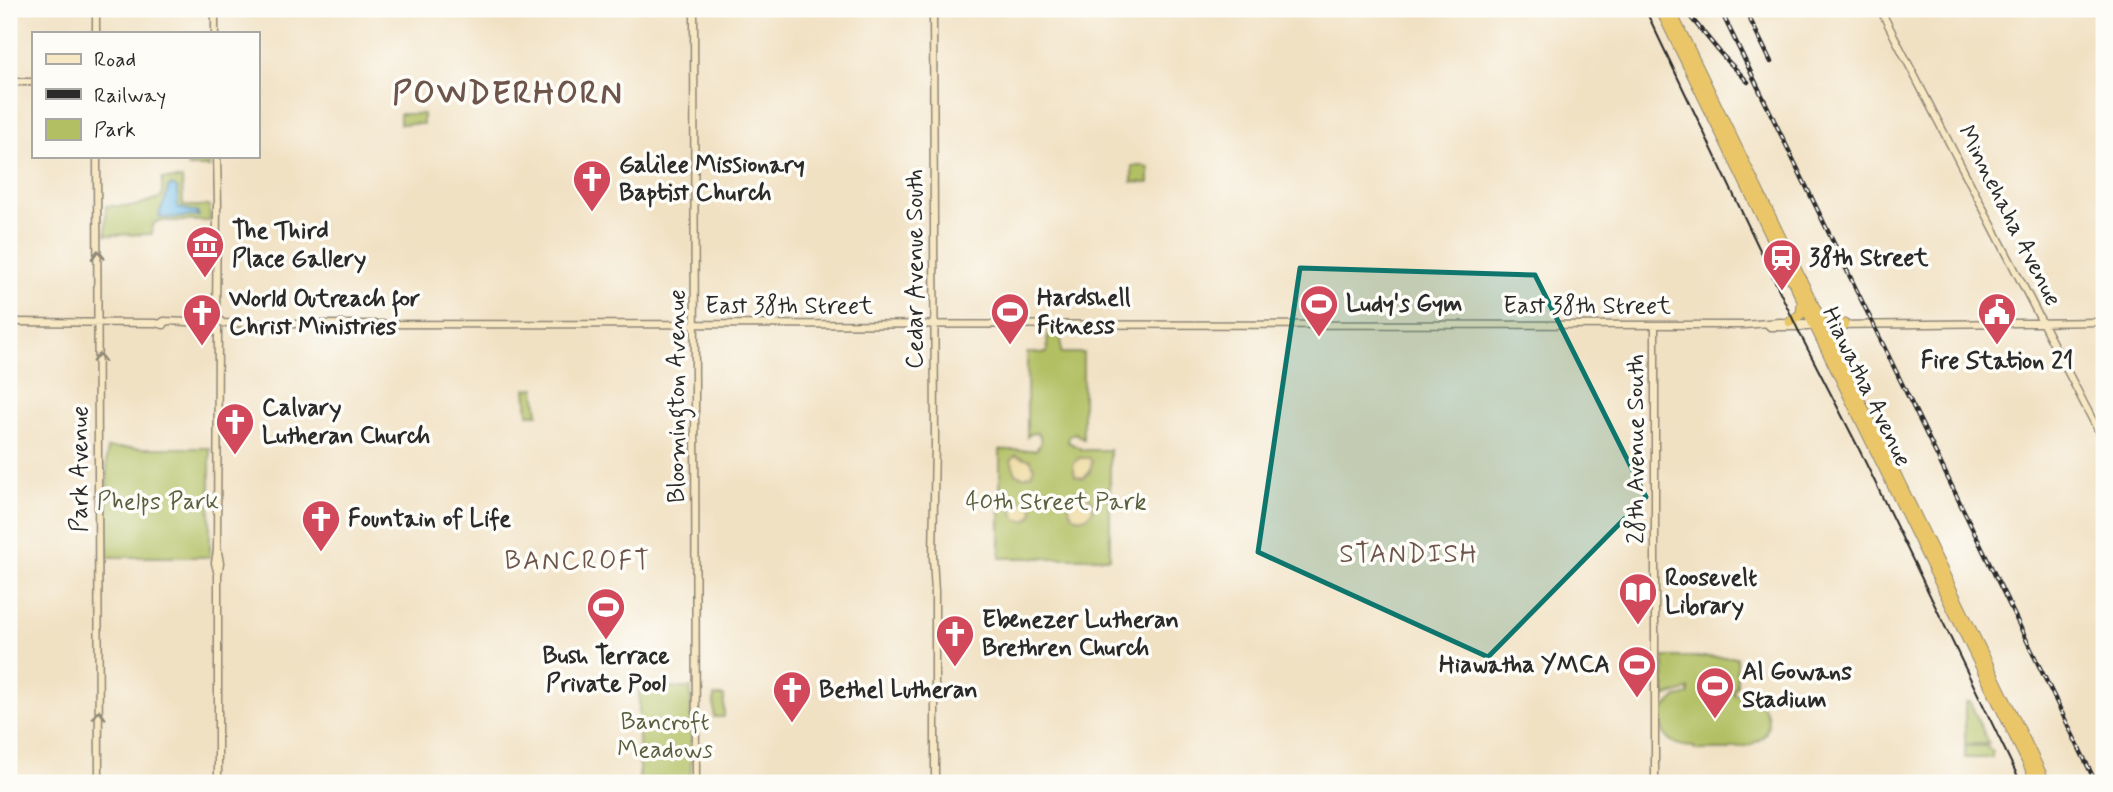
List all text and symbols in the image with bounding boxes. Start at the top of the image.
legend [32,32,259,158]
text: Road [94,46,136,74]
district label: POWDERHORN [392,73,624,115]
text: Railway [94,82,166,110]
text: Park [94,116,136,144]
street label: Minnehaha Avenue [1950,120,2068,312]
place label: Galilee Missionary Baptist Church [619,150,805,209]
church icon: Galilee Missionary Baptist Church [571,158,613,213]
street label: Cedar Avenue South [900,169,931,369]
place label: The Third Place Gallery [232,216,366,275]
museum icon: The Third Place Gallery [184,224,226,279]
station icon: 38th Street [1761,237,1803,292]
place label: 38th Street [1809,243,1929,274]
one-way arrow [91,249,106,260]
place label: Hardshell Fitness [1037,283,1131,342]
sports icon: Ludy's Gym [1298,283,1340,338]
place label: World Outreach for Christ Ministries [228,284,420,343]
street label: Bloomington Avenue [662,289,696,503]
place label: Ludy's Gym [1346,289,1462,320]
street label: East 38th Street [705,291,873,322]
sports icon: Hardshell Fitness [989,291,1031,346]
street label: East 38th Street [1503,291,1671,322]
public building icon: Fire Station 21 [1976,291,2018,346]
church icon: World Outreach for Christ Ministries [181,292,223,347]
street label: Hiawatha Avenue [1814,302,1918,472]
place label: Fire Station 21 [1921,346,2073,377]
one-way arrow [91,353,107,363]
street label: 28th Avenue South [1621,354,1652,544]
place label: Calvary Lutheran Church [262,393,430,452]
church icon: Calvary Lutheran Church [214,401,256,456]
street label: Park Avenue [65,406,96,532]
park label: Phelps Park [97,487,219,518]
park label: 40th Street Park [965,487,1147,518]
church icon: Fountain of Life [300,498,342,553]
place label: Fountain of Life [348,504,511,535]
district label: STANDISH [1339,538,1479,572]
district label: BANCROFT [505,545,651,579]
place label: Roosevelt Library [1665,563,1757,622]
library icon: Roosevelt Library [1617,571,1659,626]
sports icon: Bush Terrace Private Pool [585,586,627,641]
place label: Ebenezer Lutheran Brethren Church [982,605,1179,664]
church icon: Ebenezer Lutheran Brethren Church [934,613,976,668]
place label: Bush Terrace Private Pool [542,641,670,700]
sports icon: Hiawatha YMCA [1616,644,1658,699]
place label: Hiawatha YMCA [1439,650,1610,681]
place label: Al Gowans Stadium [1742,657,1852,716]
sports icon: Al Gowans Stadium [1694,665,1736,720]
church icon: Bethel Lutheran [771,669,813,724]
place label: Bethel Lutheran [819,675,978,706]
park label: Bancroft Meadows [617,707,713,766]
one-way arrow [91,709,107,720]

